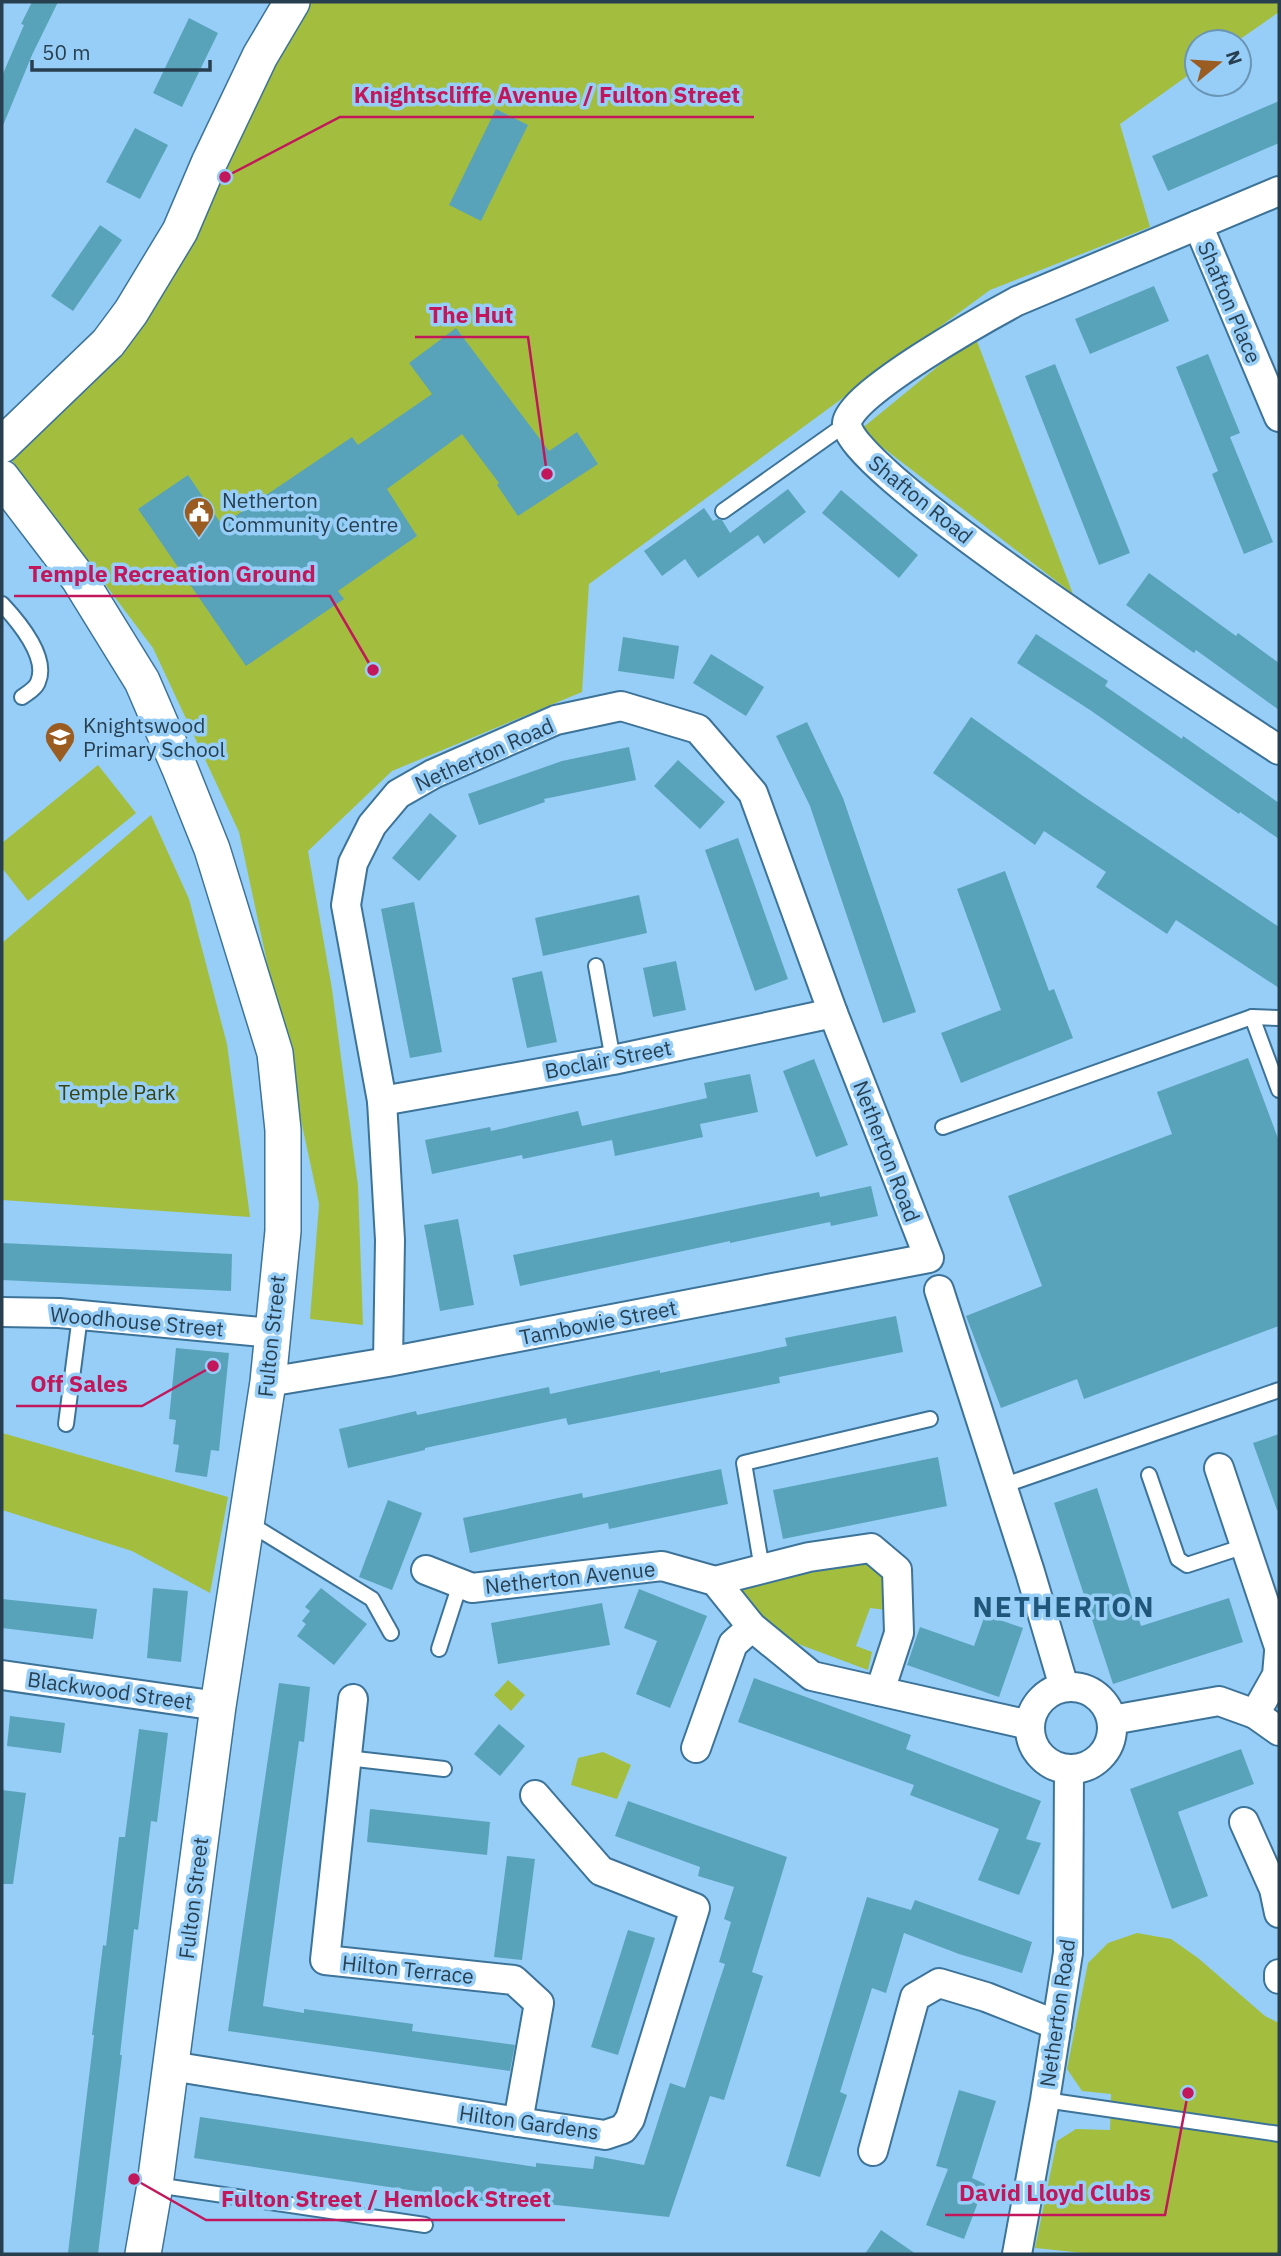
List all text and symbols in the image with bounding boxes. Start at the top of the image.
scale bar [32,28,210,72]
north arrow [1183,28,1253,98]
text: 50 m [42,38,91,66]
text: N [1221,47,1248,68]
callout: Knightscliffe Avenue / Fulton Street [340,73,754,117]
text: Knightscliffe Avenue / Fulton Street [354,79,740,109]
street label: Shafton Place [1192,237,1268,367]
callout: The Hut [415,293,528,337]
text: The Hut [429,299,514,329]
street label: Shafton Road [863,448,979,550]
place label: Netherton Community Centre [222,486,398,538]
public building icon: Netherton Community Centre [182,495,216,539]
callout: Temple Recreation Ground [14,552,330,596]
text: Temple Recreation Ground [28,558,316,588]
place label: Knightswood Primary School [83,711,226,763]
street label: Netherton Road [410,711,558,797]
school or university icon: Knightswood Primary School [43,720,77,764]
street label: Boclair Street [542,1033,674,1085]
street label: Netherton Road [847,1076,927,1226]
park label: Temple Park [58,1078,176,1106]
street label: Fulton Street [251,1274,291,1398]
street label: Tambowie Street [517,1293,679,1351]
street label: Woodhouse Street [49,1299,225,1343]
callout: Off Sales [16,1362,142,1406]
text: Off Sales [30,1368,128,1398]
street label: Netherton Avenue [483,1554,657,1600]
district label: NETHERTON [972,1588,1156,1625]
street label: Blackwood Street [26,1665,194,1715]
street label: Fulton Street [172,1836,214,1960]
street label: Netherton Road [1033,1937,1081,2089]
street label: Hilton Terrace [341,1948,475,1990]
street label: Hilton Gardens [457,2098,601,2146]
callout: David Lloyd Clubs [945,2171,1165,2215]
callout: Fulton Street / Hemlock Street [206,2176,565,2220]
text: David Lloyd Clubs [959,2177,1151,2207]
text: Fulton Street / Hemlock Street [221,2183,551,2213]

